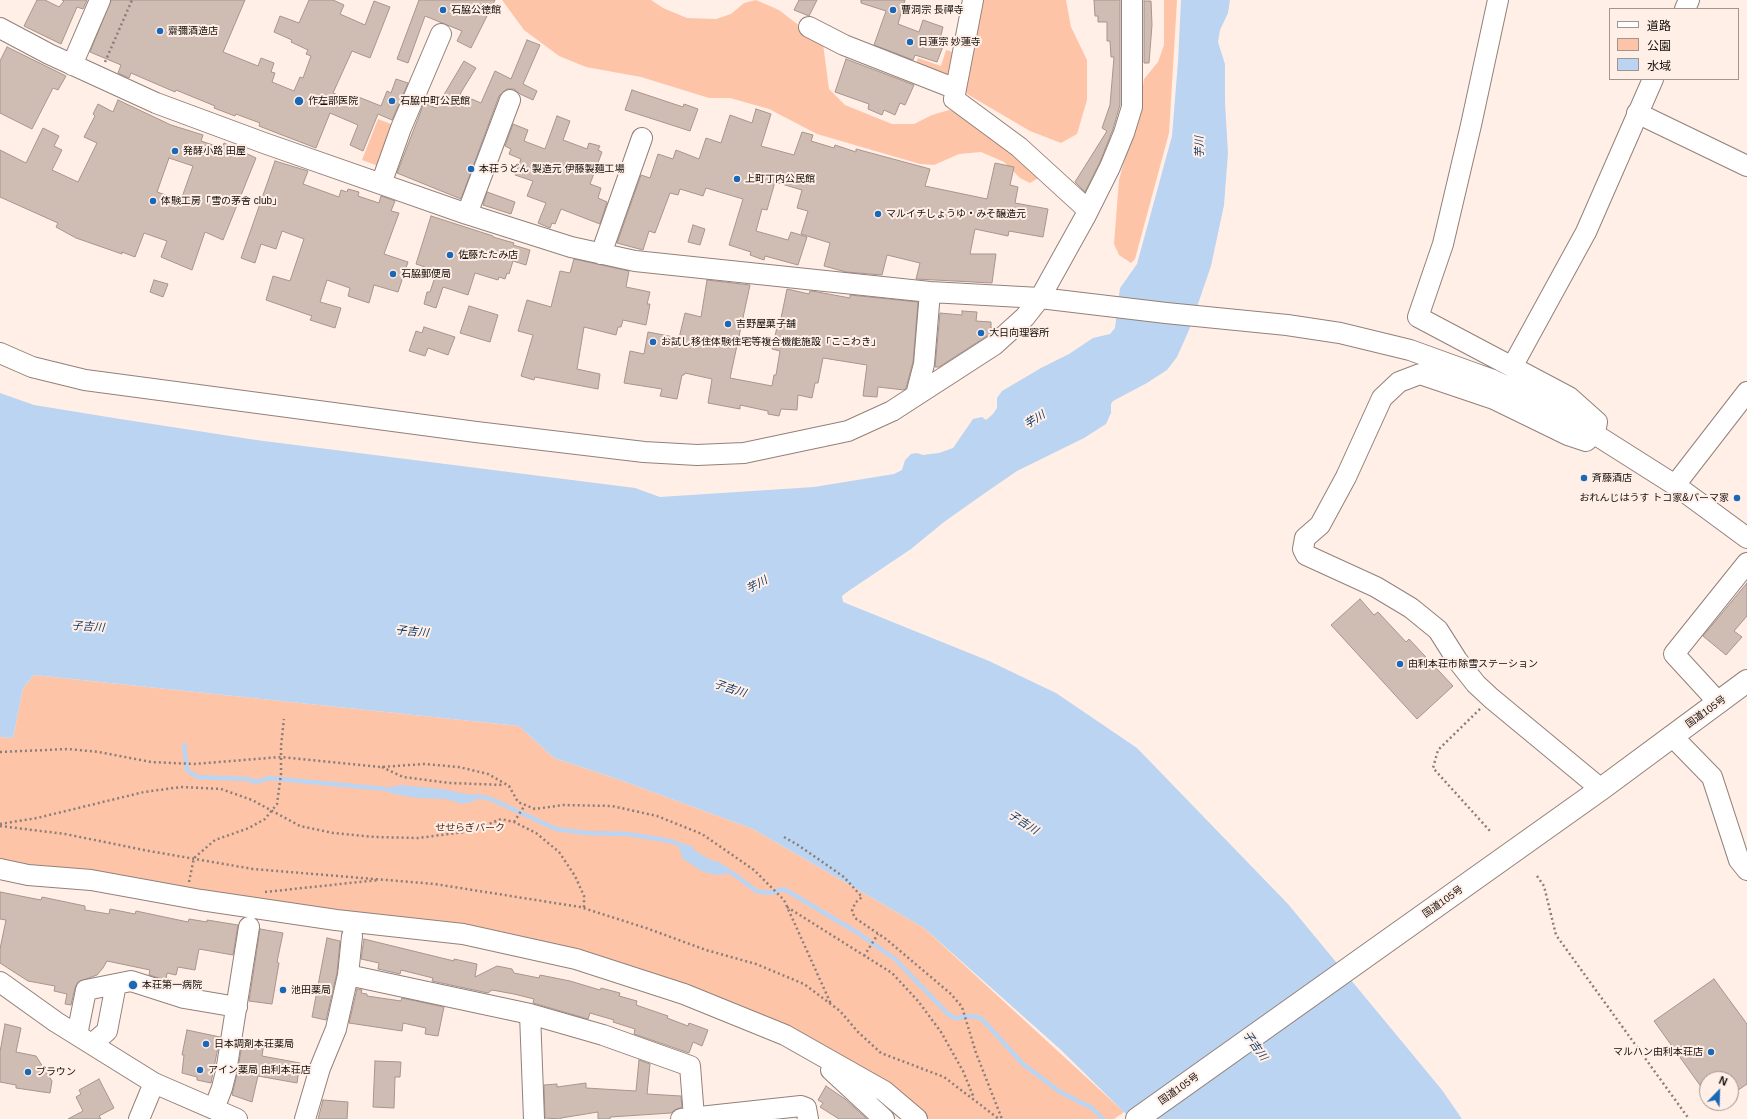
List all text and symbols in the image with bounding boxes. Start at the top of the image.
place label: 石脇公徳館 [451,4,501,16]
place label: 曹洞宗 長禪寺 [901,4,964,16]
marker: 石脇公徳館 [438,5,448,15]
marker: 曹洞宗 長禪寺 [888,5,898,15]
legend [1609,8,1739,80]
text: 道路 [1647,19,1671,33]
place label: 齋彌酒造店 [168,25,218,37]
marker: 齋彌酒造店 [155,26,165,36]
place label: 日蓮宗 妙蓮寺 [918,36,981,48]
marker: 日蓮宗 妙蓮寺 [905,37,915,47]
text: 公園 [1647,39,1671,53]
text: 水域 [1647,59,1671,73]
marker: 作左部医院 [293,95,305,107]
place label: 作左部医院 [308,95,358,107]
place label: 石脇中町公民館 [400,95,470,107]
marker: 石脇中町公民館 [387,96,397,106]
water label: 芋川 [1193,136,1207,158]
place label: 発酵小路 田屋 [183,145,246,157]
marker: 発酵小路 田屋 [170,146,180,156]
place label: 本荘うどん 製造元 伊藤製麺工場 [479,163,625,175]
marker: 本荘うどん 製造元 伊藤製麺工場 [466,164,476,174]
place label: 上町丁内公民館 [745,173,815,185]
marker: 上町丁内公民館 [732,174,742,184]
place label: 体験工房「雪の茅舎 club」 [161,195,282,207]
marker: 体験工房「雪の茅舎 club」 [148,196,158,206]
place label: マルイチしょうゆ・みそ醸造元 [886,208,1026,220]
marker: マルイチしょうゆ・みそ醸造元 [873,209,883,219]
place label: 佐藤たたみ店 [458,249,518,261]
marker: 佐藤たたみ店 [445,250,455,260]
place label: 石脇郵便局 [401,268,451,280]
marker: 石脇郵便局 [388,269,398,279]
place label: 吉野屋菓子舗 [736,318,796,330]
marker: 吉野屋菓子舗 [723,319,733,329]
place label: 大日向理容所 [989,327,1049,339]
marker: 大日向理容所 [976,328,986,338]
place label: お試し移住体験住宅等複合機能施設「ここわき」 [661,336,881,348]
marker: お試し移住体験住宅等複合機能施設「ここわき」 [648,337,658,347]
water label: 芋川 [1022,409,1048,431]
place label: 斉藤酒店 [1592,472,1632,484]
marker: 斉藤酒店 [1579,473,1589,483]
place label: おれんじはうす トコ家&パーマ家 [1580,492,1729,504]
marker: おれんじはうす トコ家&パーマ家 [1732,493,1742,503]
water label: 芋川 [744,574,770,596]
water label: 子吉川 [71,619,105,635]
water label: 子吉川 [395,624,429,640]
place label: 由利本荘市除雪ステーション [1408,658,1538,670]
marker: 由利本荘市除雪ステーション [1395,659,1405,669]
water label: 子吉川 [712,678,748,700]
street label: 国道105号 [1684,693,1728,731]
water label: 子吉川 [1006,808,1040,838]
park label: せせらぎパーク [435,822,505,834]
street label: 国道105号 [1420,884,1466,920]
marker: 本荘第一病院 [127,979,139,991]
place label: 本荘第一病院 [142,979,202,991]
place label: 池田薬局 [291,984,331,996]
marker: 池田薬局 [278,985,288,995]
water label: 子吉川 [1240,1029,1270,1063]
place label: 日本調剤本荘薬局 [214,1038,294,1050]
marker: 日本調剤本荘薬局 [201,1039,211,1049]
place label: マルハン由利本荘店 [1613,1046,1703,1058]
marker: マルハン由利本荘店 [1706,1047,1716,1057]
place label: アイン薬局 由利本荘店 [208,1064,311,1076]
marker: アイン薬局 由利本荘店 [195,1065,205,1075]
place label: ブラウン [36,1066,76,1078]
marker: ブラウン [23,1067,33,1077]
street label: 国道105号 [1156,1071,1202,1107]
north arrow [1699,1071,1739,1111]
text: N [1717,1074,1729,1088]

